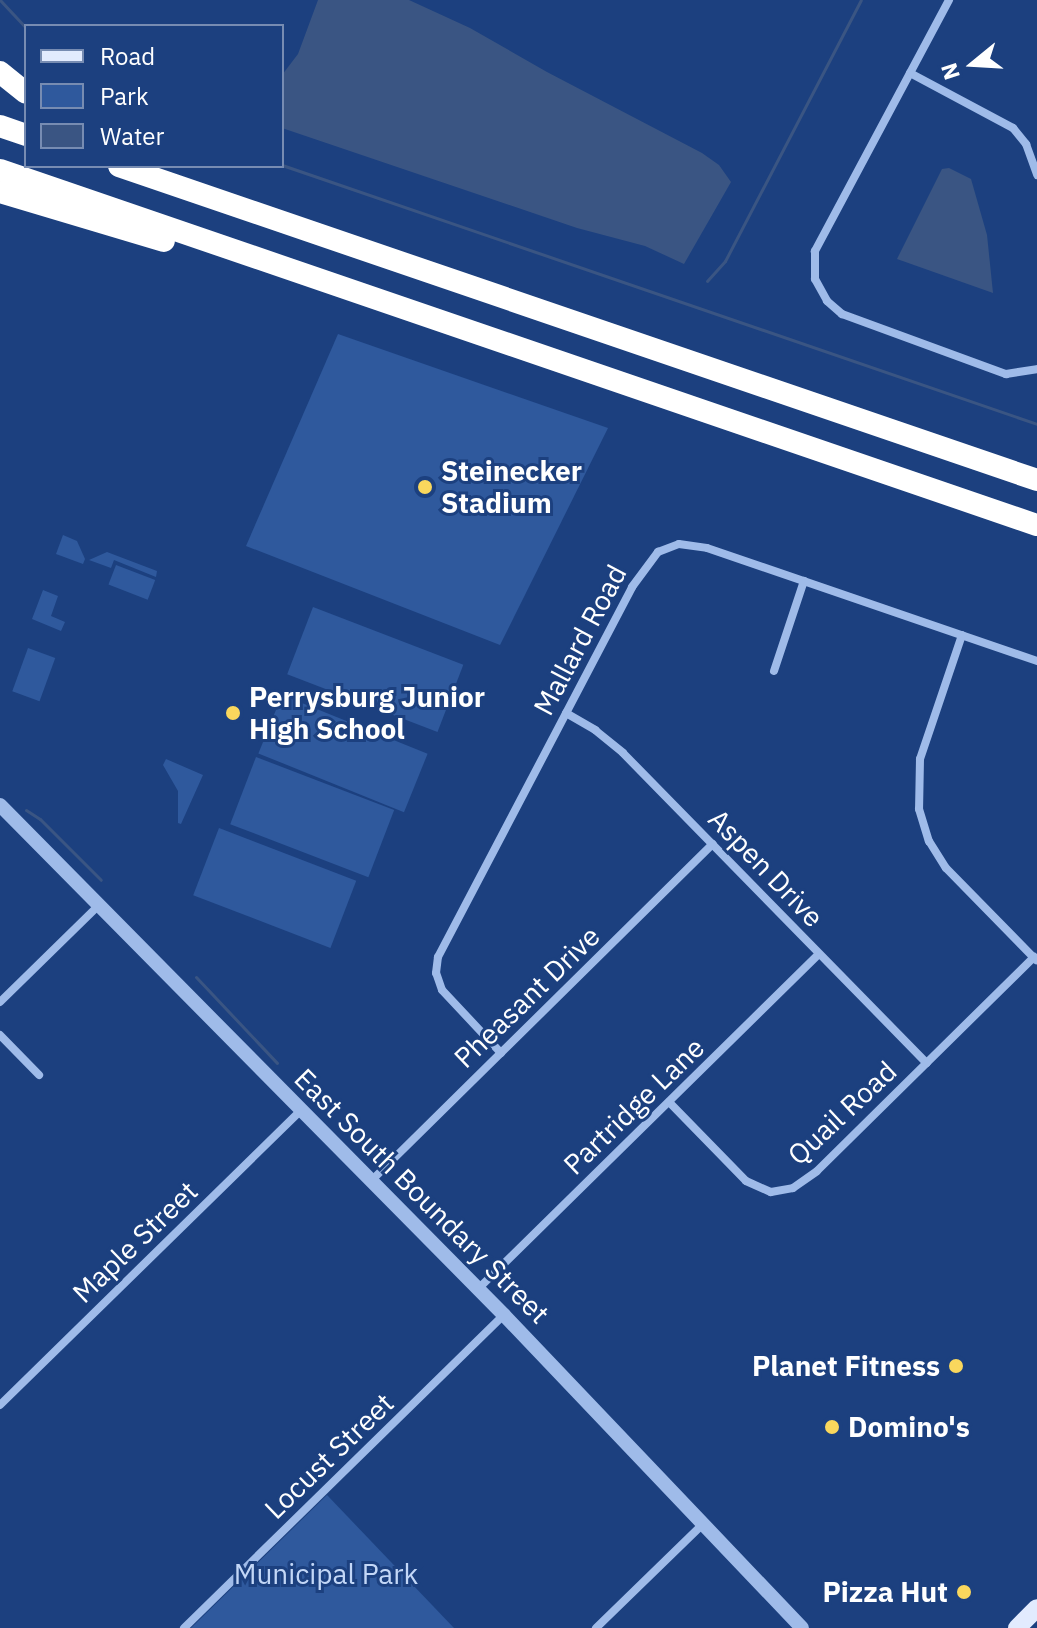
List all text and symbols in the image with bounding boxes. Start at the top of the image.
legend [24,24,284,168]
north arrow [933,24,1013,104]
text: Road [100,40,155,72]
text: N [933,60,966,84]
text: Park [100,80,149,112]
text: Water [100,120,164,152]
place label: Steinecker Stadium [441,454,582,520]
marker: Steinecker Stadium [416,478,434,496]
street label: Mallard Road [526,559,634,721]
place label: Perrysburg Junior High School [249,680,485,746]
marker: Perrysburg Junior High School [224,704,242,722]
street label: Aspen Drive [702,802,830,934]
street label: Pheasant Drive [447,919,607,1075]
street label: Partridge Lane [557,1031,711,1181]
street label: Quail Road [781,1054,903,1172]
street label: East South Boundary Street [288,1062,556,1330]
street label: Maple Street [66,1174,204,1310]
place label: Planet Fitness [752,1349,940,1383]
marker: Planet Fitness [947,1357,965,1375]
street label: Locust Street [258,1386,400,1526]
place label: Domino's [848,1410,970,1444]
marker: Domino's [823,1418,841,1436]
park label: Municipal Park [234,1557,418,1591]
place label: Pizza Hut [822,1575,948,1609]
marker: Pizza Hut [955,1583,973,1601]

